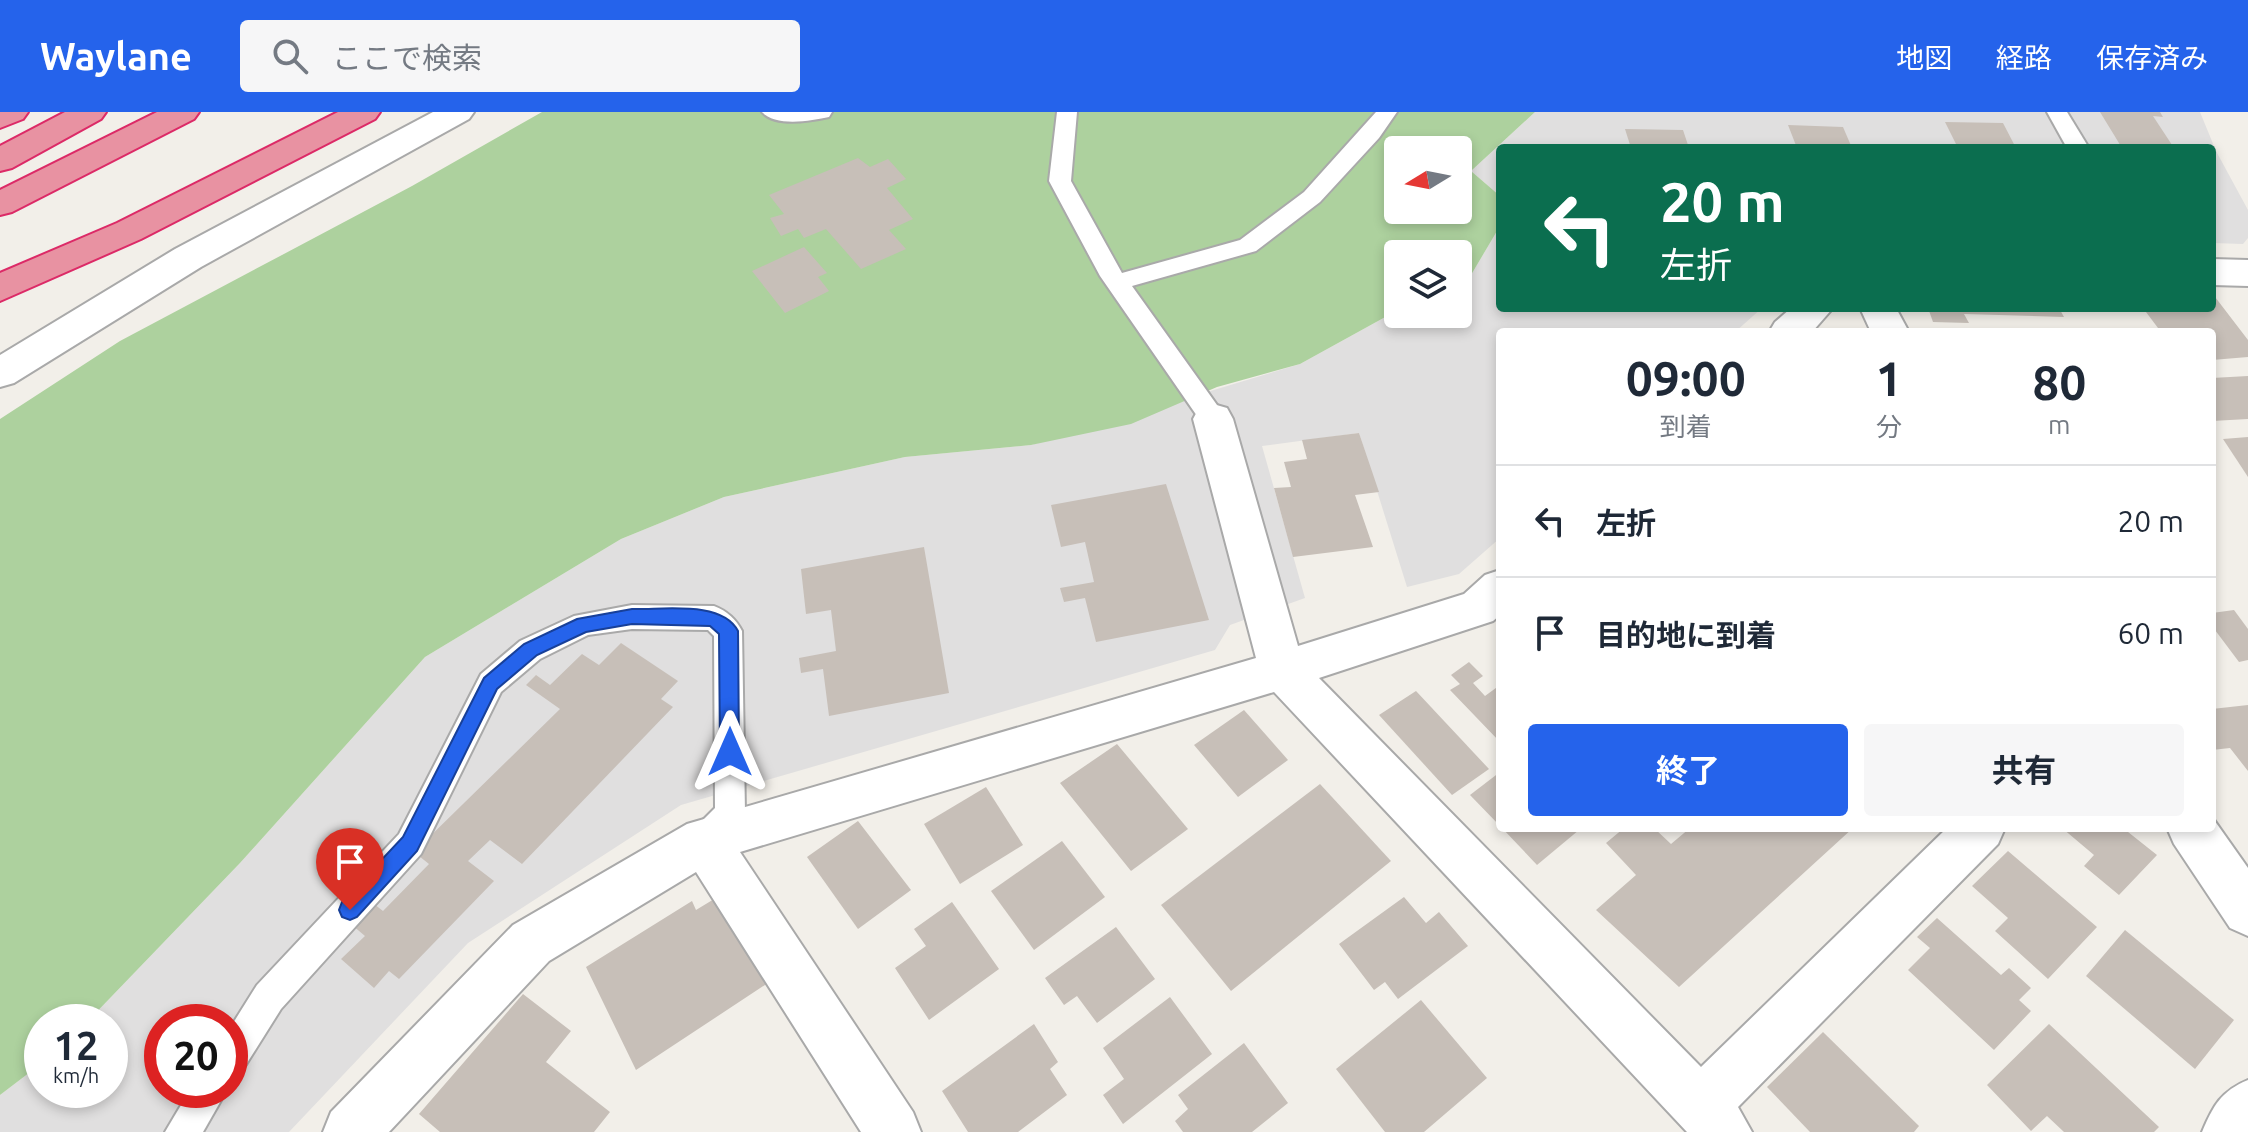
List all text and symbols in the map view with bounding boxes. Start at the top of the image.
search box [240,20,800,92]
icon: search [268,34,312,78]
text: Waylane [40,35,192,77]
text: ここで検索 [332,41,482,75]
text: 地図 [1896,42,1952,73]
text: 経路 [1996,42,2052,73]
text: 保存済み [2096,42,2208,73]
north arrow [1384,136,1472,224]
map controls [1384,136,1472,328]
text: 20 m [1660,170,1785,233]
icon: left [1528,176,1632,280]
button: layers [1384,240,1472,328]
text: 左折 [1660,244,1732,285]
text: 09:00 [1626,351,1746,405]
text: 1 [1875,351,1903,405]
text: 80 [2032,355,2086,409]
text: m [2048,410,2070,439]
text: 到着 [1660,412,1712,441]
text: 分 [1876,412,1902,441]
icon: left [1528,499,1572,543]
text: 20 m [2117,504,2184,538]
text: 左折 [1596,506,1656,540]
icon: arrive [1528,611,1572,655]
text: 60 m [2117,616,2184,650]
text: 目的地に到着 [1596,618,1776,652]
position arrow [688,710,772,794]
button: 終了 [1528,724,1848,816]
button: 共有 [1864,724,2184,816]
pin [316,828,384,910]
icon: arrive [328,840,372,884]
speed limit sign: 20 [144,1004,248,1108]
text: 12 [53,1023,99,1068]
text: km/h [53,1064,99,1087]

